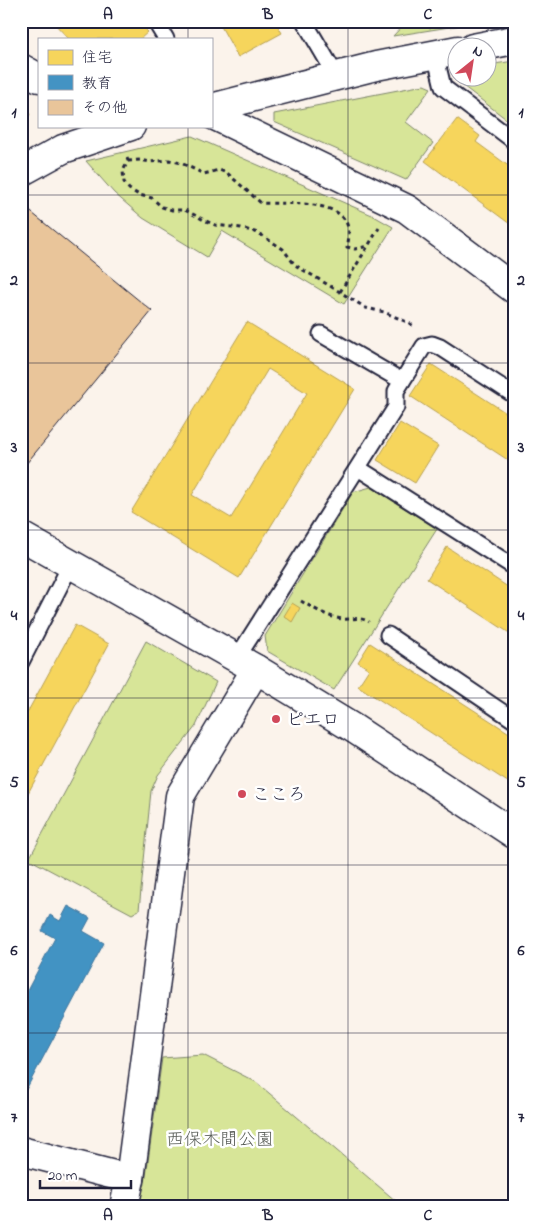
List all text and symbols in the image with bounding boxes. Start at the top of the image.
text: A [103,3,113,27]
text: B [262,3,274,27]
text: C [424,3,433,27]
legend [38,38,212,128]
north arrow [448,38,498,88]
text: N [468,41,487,63]
text: 住宅 [82,47,112,69]
text: 教育 [82,73,112,95]
text: その他 [82,97,127,119]
text: 1 [11,101,17,125]
text: 1 [518,101,524,125]
text: 2 [9,269,18,293]
text: 2 [516,269,525,293]
text: 3 [10,436,18,460]
text: 3 [517,436,525,460]
text: 4 [10,604,18,628]
text: 4 [517,604,525,628]
place label: ピエロ [286,708,340,734]
marker: ピエロ [270,713,282,725]
text: 5 [9,771,19,795]
text: 5 [516,771,526,795]
place label: こころ [252,783,306,809]
marker: こころ [236,788,248,800]
text: 6 [9,939,18,963]
text: 6 [516,939,525,963]
text: 7 [11,1106,18,1130]
text: 7 [518,1106,525,1130]
park label: 西保木間公園 [166,1128,274,1154]
scale bar [40,1158,131,1190]
text: 20 m [48,1165,78,1187]
text: A [103,1204,113,1228]
text: B [262,1204,274,1228]
text: C [424,1204,433,1228]

